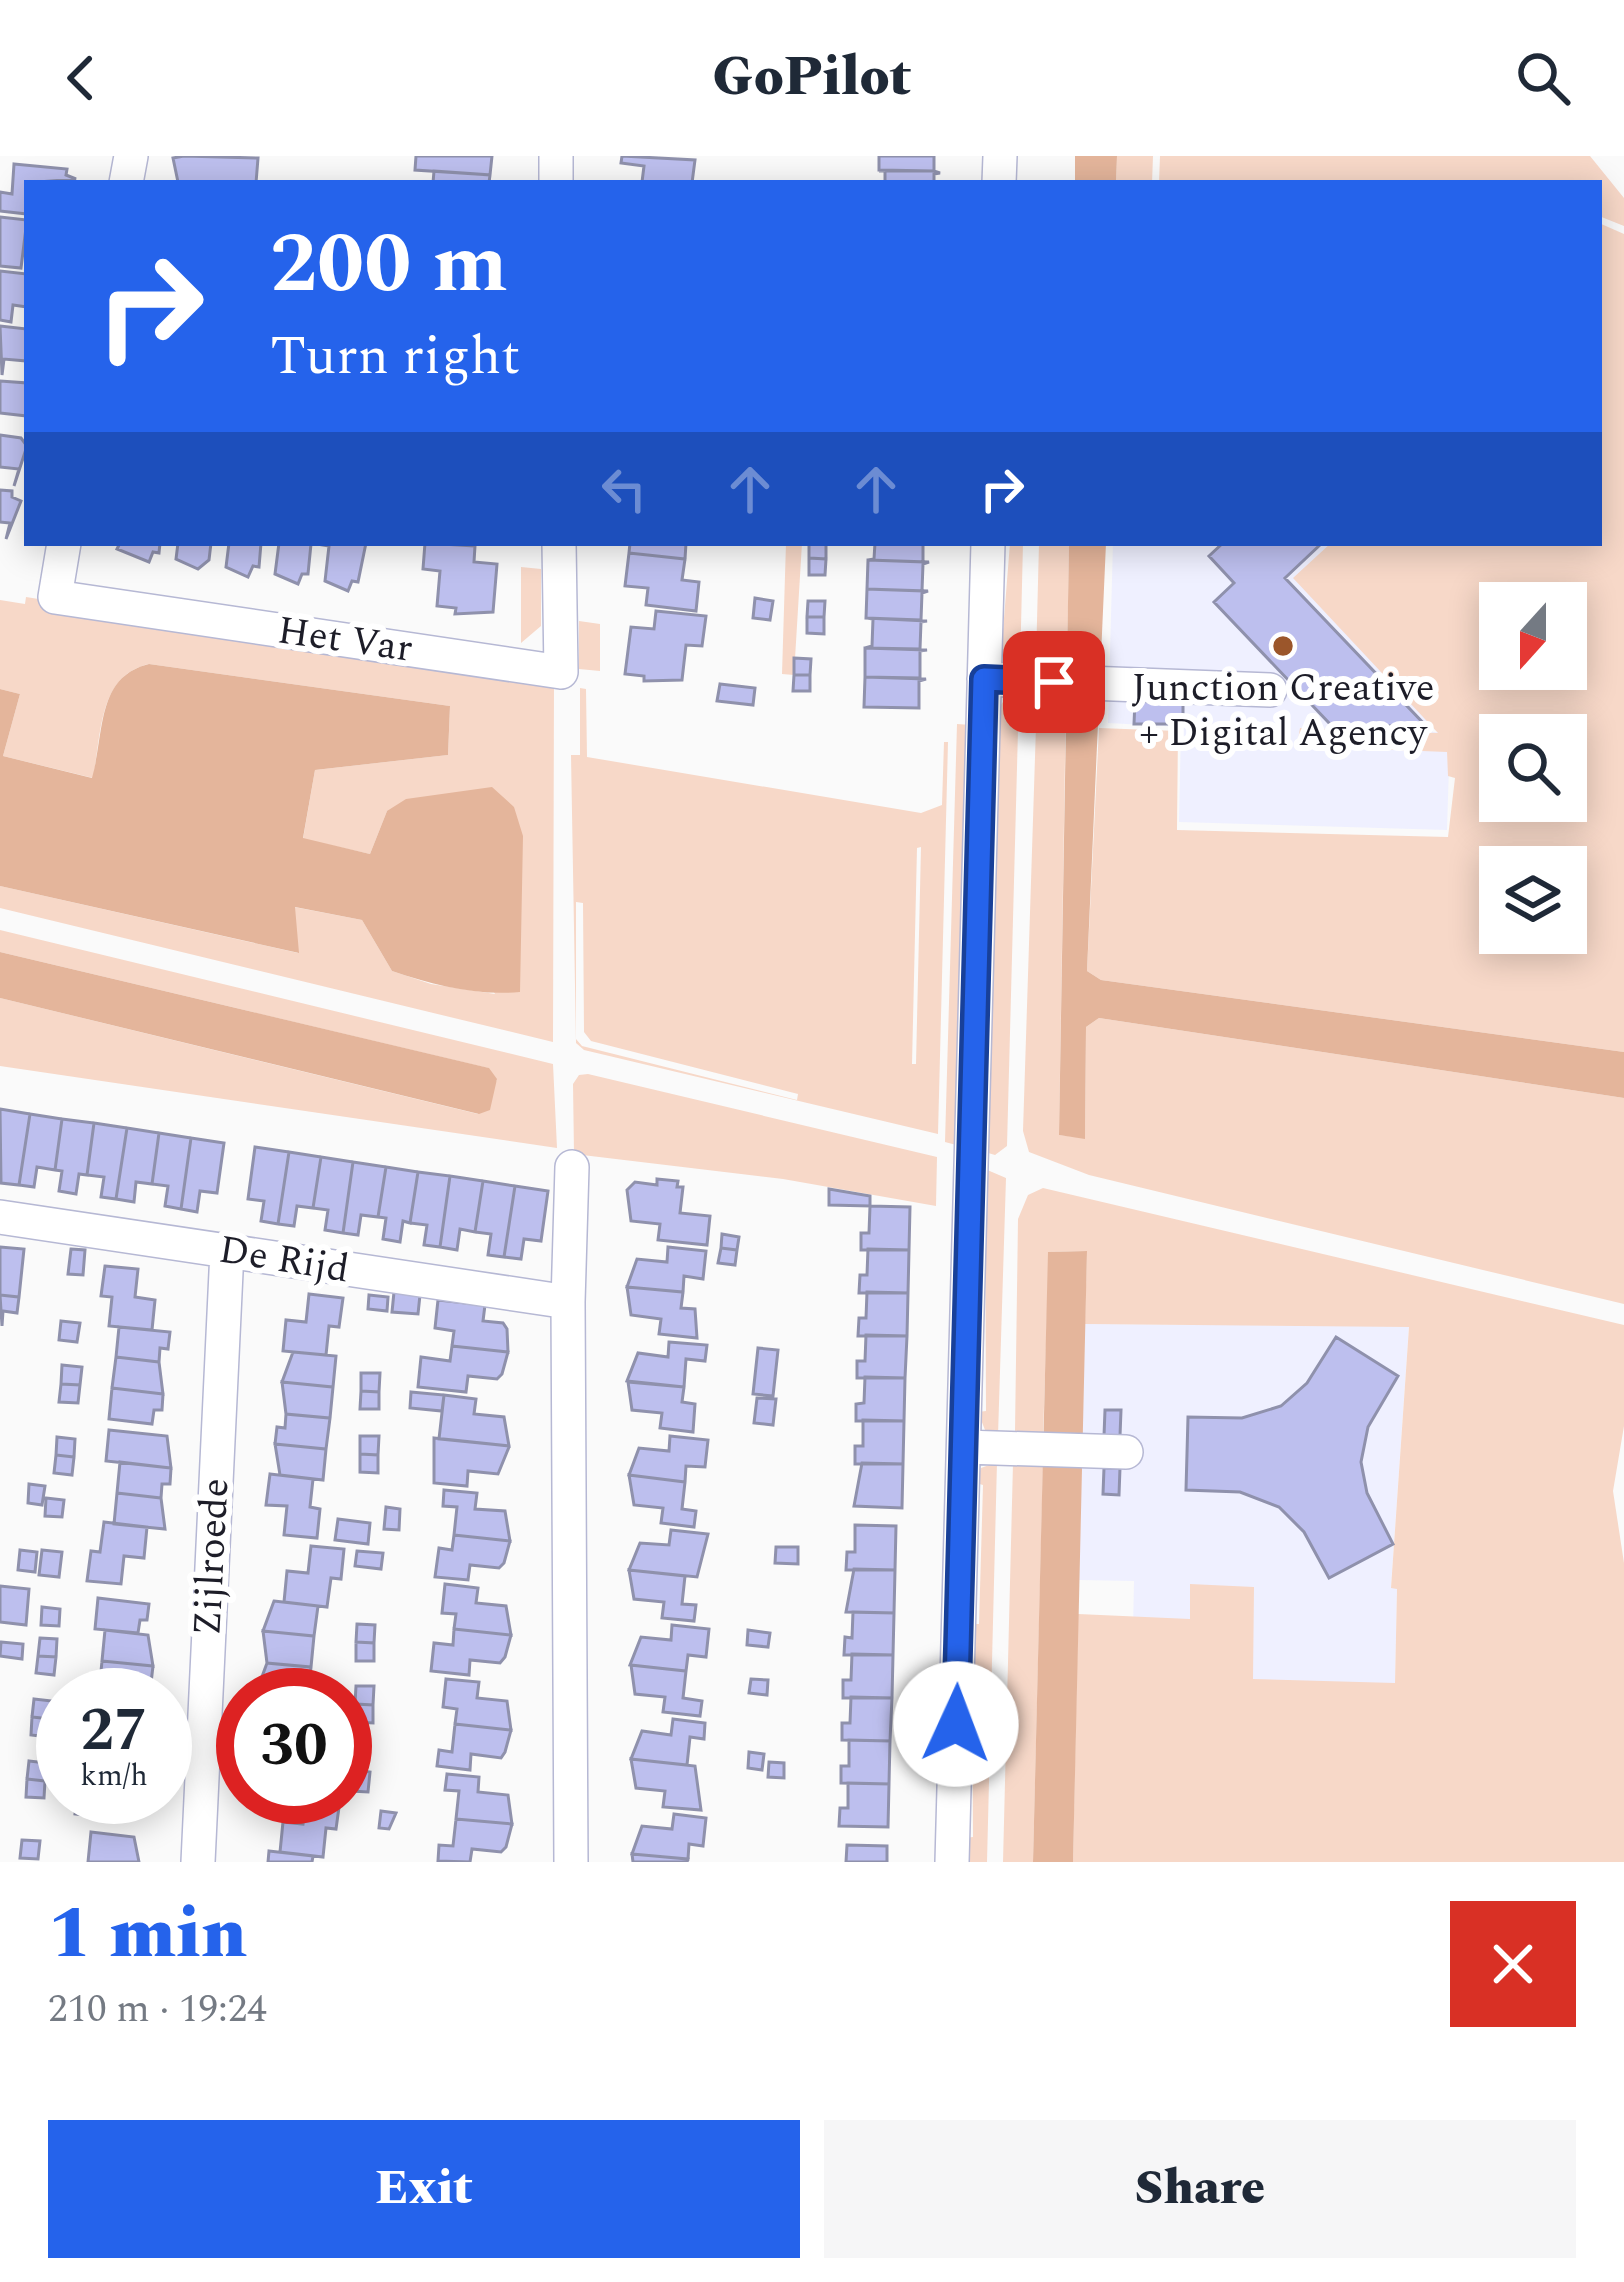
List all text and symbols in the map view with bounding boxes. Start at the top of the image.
text: GoPilot [713,37,912,119]
icon: back [48,45,114,111]
icon: search [1510,45,1576,111]
text: 200 m [270,201,508,329]
icon: right [72,228,228,384]
text: Turn right [270,316,520,398]
icon: left [591,456,657,522]
icon: ahead [717,456,783,522]
icon: ahead [843,456,909,522]
icon: right [969,456,1035,522]
north arrow [1479,582,1587,690]
map controls [1479,582,1587,954]
street label: Het Var [274,601,416,679]
pin [1003,631,1105,733]
marker: Junction Creative + Digital Agency [1270,633,1296,659]
icon: arrive [1021,649,1087,715]
place label: Junction Creative + Digital Agency [1131,659,1435,763]
button: search [1479,714,1587,822]
button: layers [1479,846,1587,954]
street label: De Rijd [215,1221,353,1299]
street label: Zijlroede [178,1477,246,1637]
position arrow [893,1661,1019,1787]
speed limit sign: 30 [216,1668,372,1824]
text: 27 [80,1685,148,1777]
text: km/h [80,1753,148,1799]
text: 1 min [48,1880,247,1989]
button: close [1450,1901,1576,2027]
text: 210 m · 19:24 [48,1980,267,2039]
button: Exit [48,2120,800,2258]
button: Share [824,2120,1576,2258]

